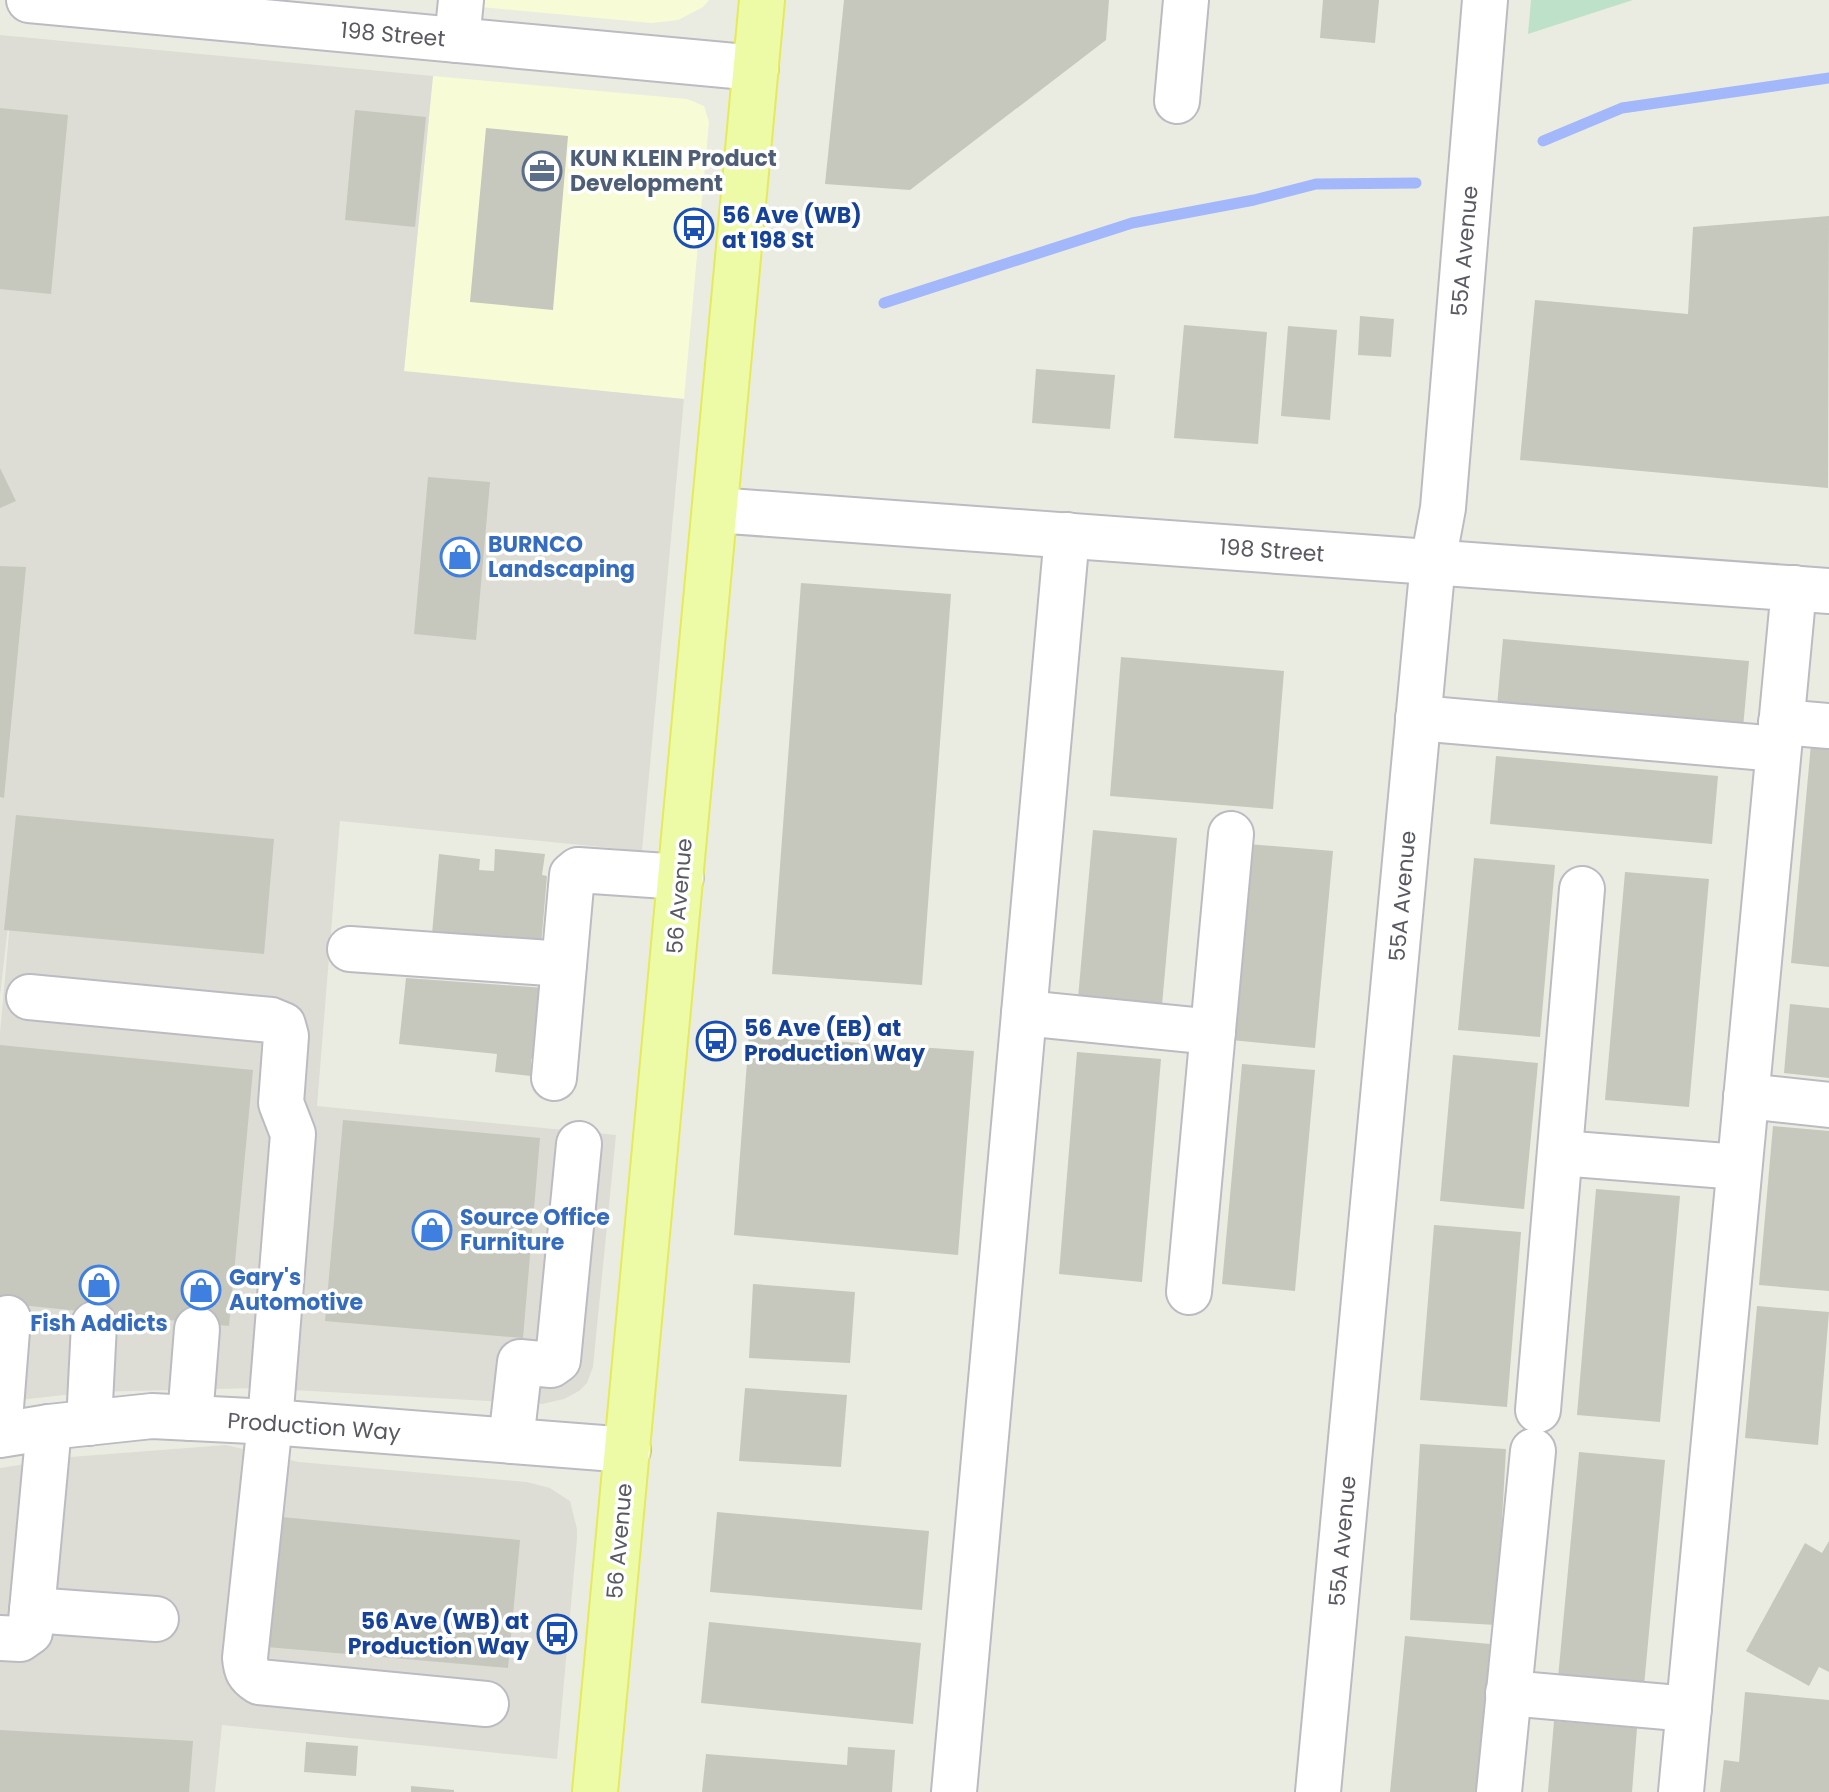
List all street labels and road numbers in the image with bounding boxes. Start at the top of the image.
street label: 198 Street [339,14,447,55]
street label: 55A Avenue [1443,184,1486,318]
street label: 198 Street [1218,531,1325,570]
street label: 55A Avenue [1381,829,1424,963]
street label: 56 Avenue [659,837,700,955]
street label: Production Way [226,1405,402,1448]
street label: 55A Avenue [1321,1474,1364,1608]
street label: 56 Avenue [599,1482,640,1600]

